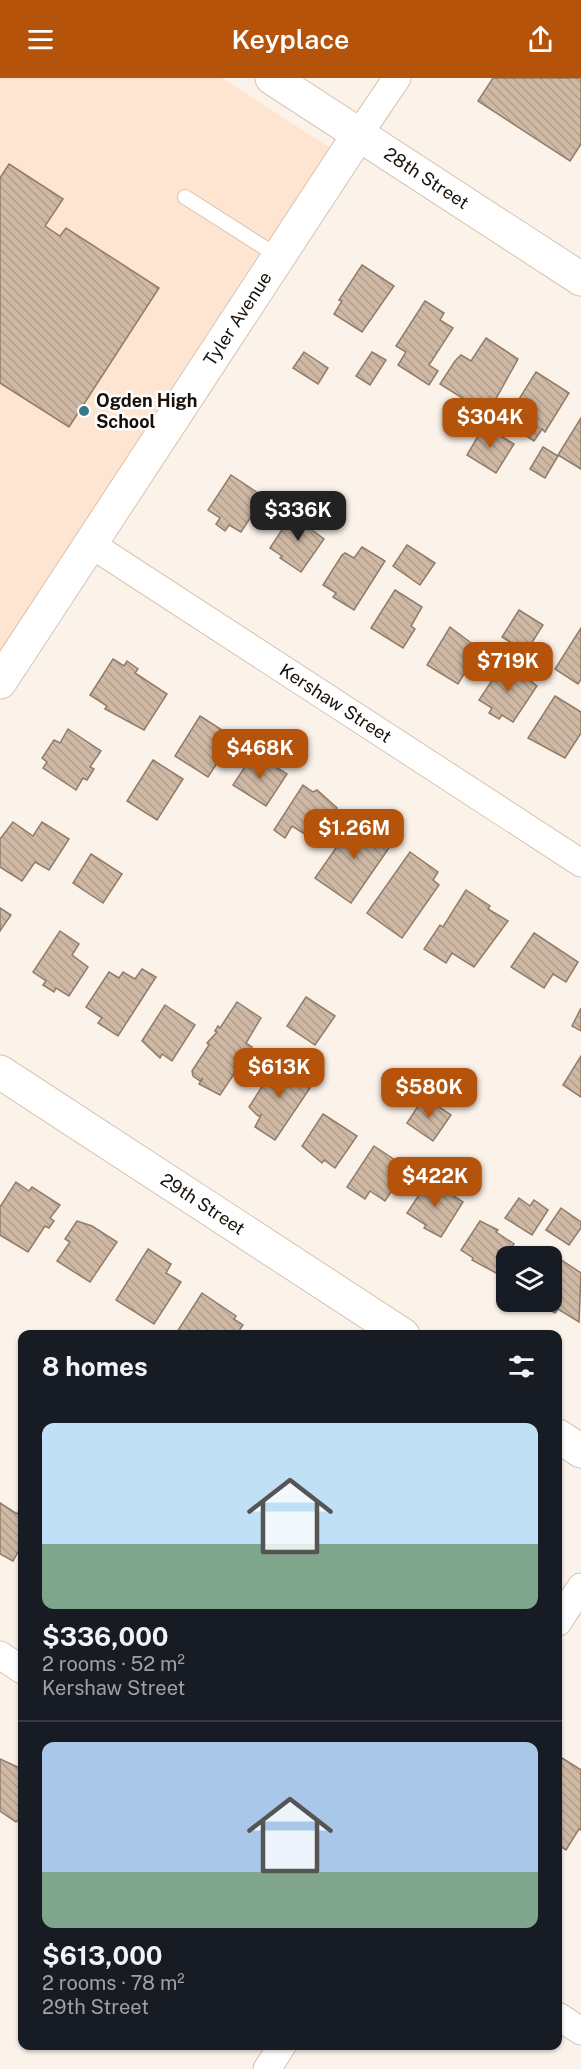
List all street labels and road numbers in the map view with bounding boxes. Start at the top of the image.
street label: 28th Street [380,143,473,213]
street label: Tyler Avenue [199,268,276,370]
street label: Kershaw Street [276,659,396,747]
street label: 29th Street [157,1169,249,1239]

